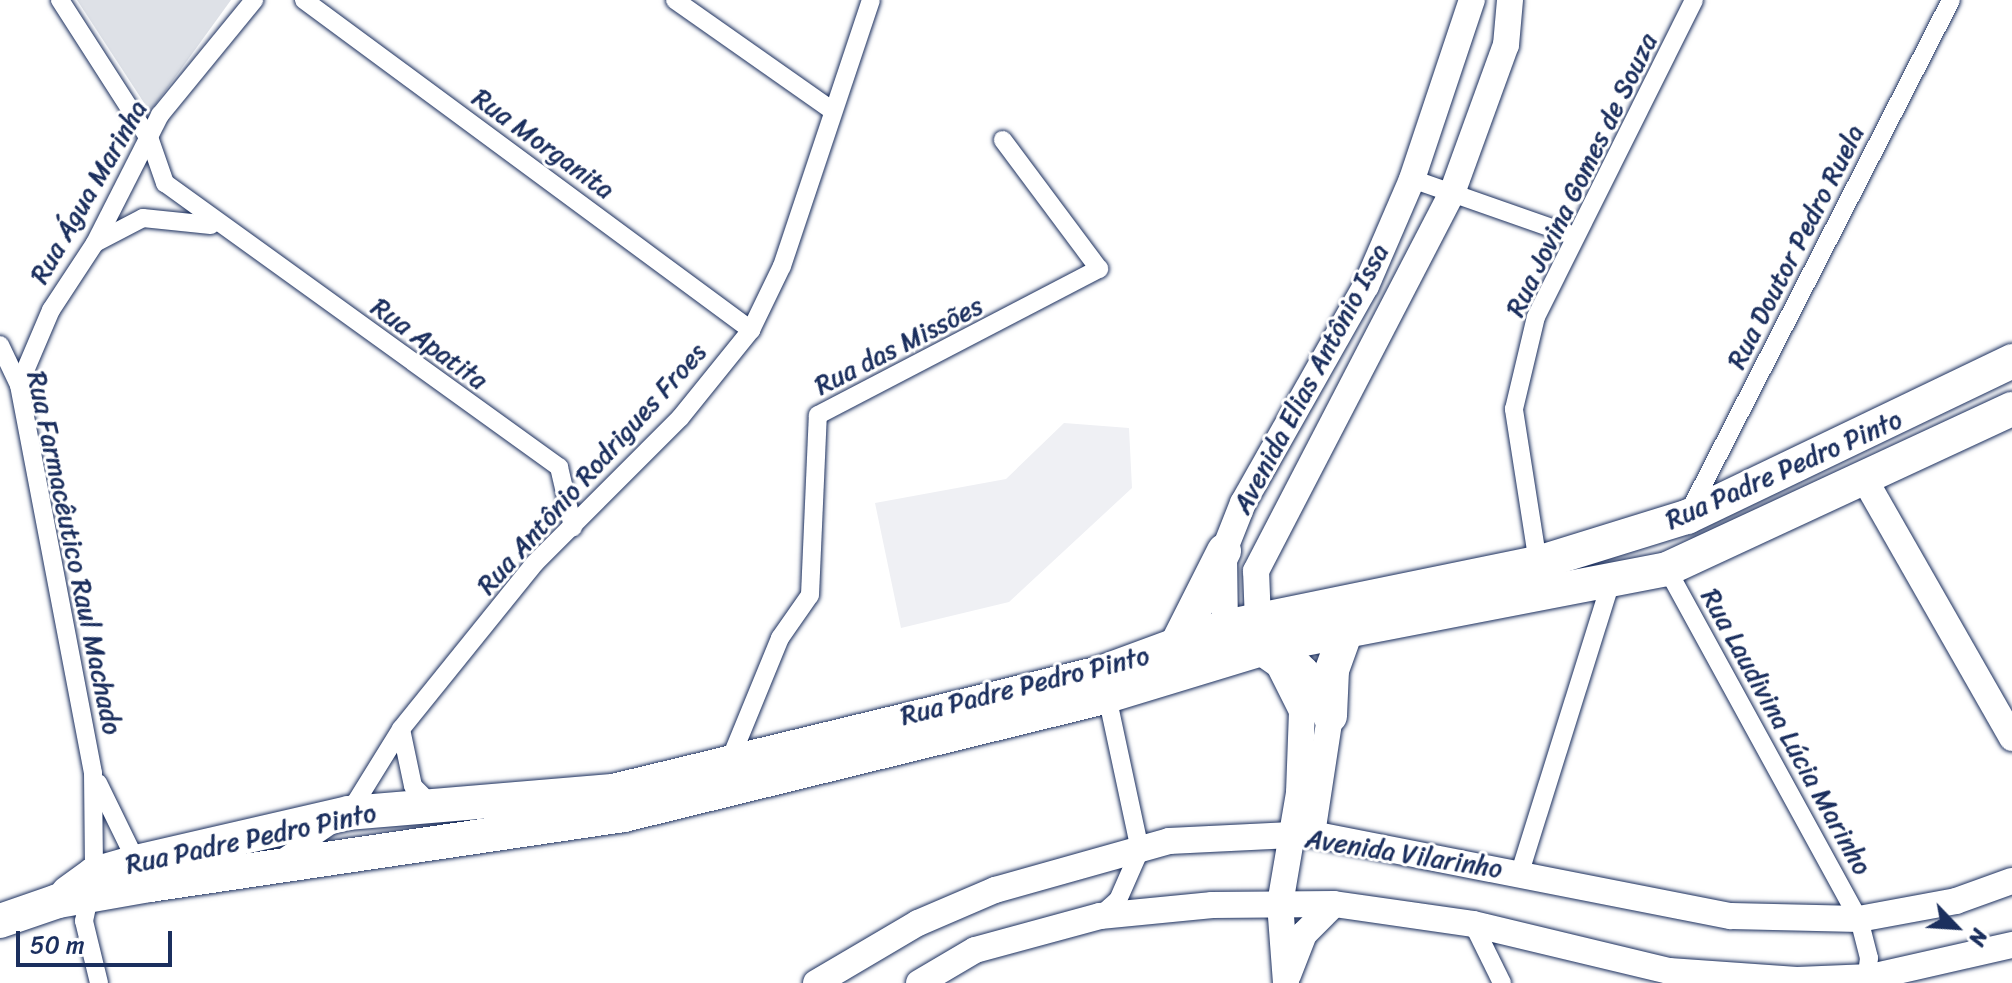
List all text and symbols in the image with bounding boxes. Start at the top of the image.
street label: Rua Jovina Gomes de Souza [1500,28,1664,322]
street label: Rua Morganita [466,82,620,206]
street label: Rua Água Marinha [24,95,154,289]
street label: Rua Doutor Pedro Ruela [1721,119,1871,375]
street label: Avenida Elias Antônio Issa [1226,238,1396,520]
street label: Rua das Missões [810,290,988,402]
street label: Rua Apatita [365,292,493,396]
street label: Rua Antônio Rodrigues Froes [470,336,714,602]
street label: Rua Farmacêutico Raul Machado [20,369,128,737]
street label: Rua Padre Pedro Pinto [1660,403,1908,537]
street label: Rua Laudivina Lúcia Marinho [1695,584,1877,880]
street label: Rua Padre Pedro Pinto [896,640,1154,732]
street label: Rua Padre Pedro Pinto [122,797,380,881]
street label: Avenida Vilarinho [1303,823,1505,885]
north arrow [1916,887,1996,967]
scale bar [20,915,176,965]
text: N [1957,922,1999,953]
text: 50 m [30,924,85,966]

